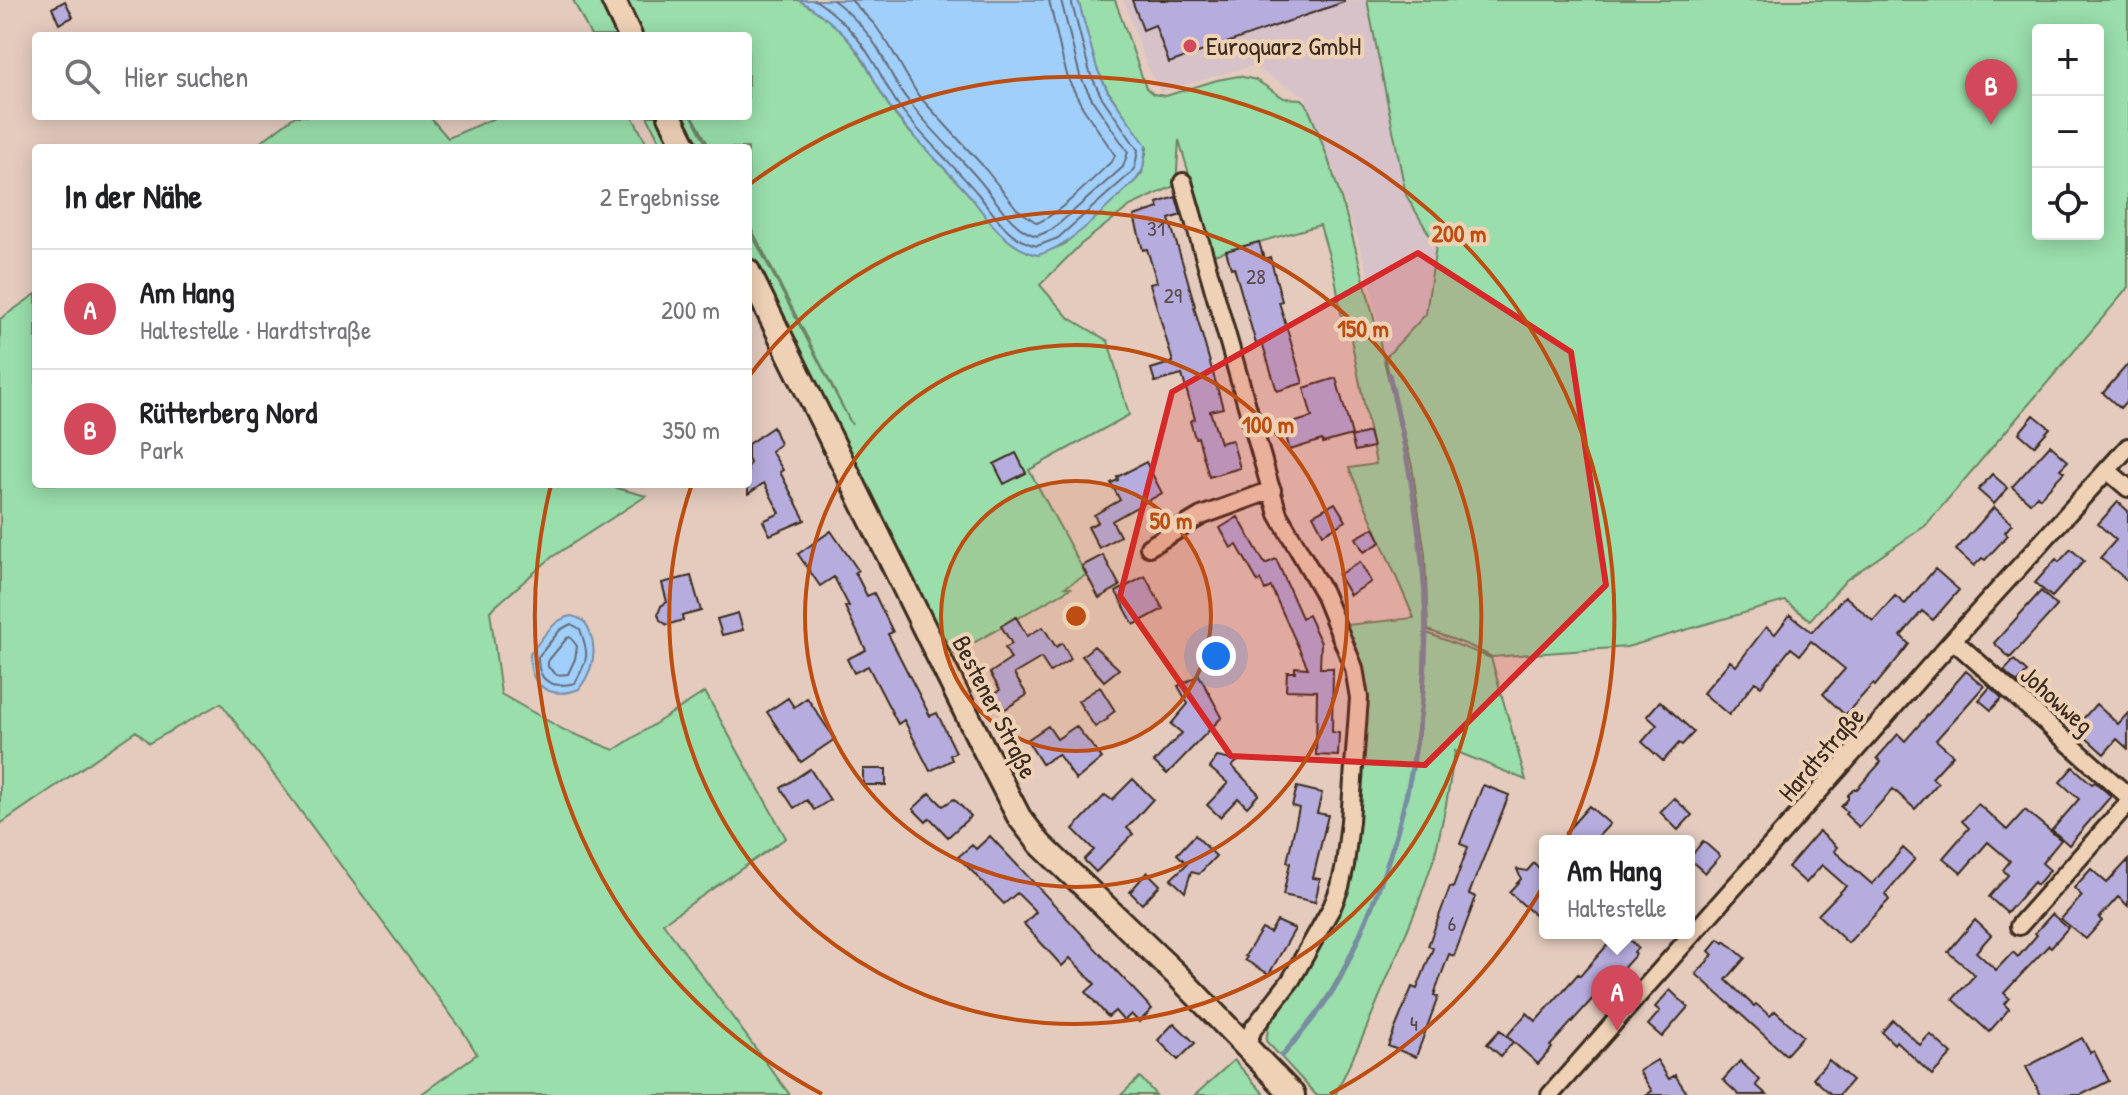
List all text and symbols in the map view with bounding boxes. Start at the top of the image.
map controls [2032,24,2104,240]
button: + [2032,24,2104,96]
place label: Euroquarz GmbH [1206,28,1361,63]
search box [32,32,752,120]
marker: Euroquarz GmbH [1181,37,1199,55]
icon: search [60,54,104,98]
text: Hier suchen [124,56,248,96]
pin: B [1965,59,2017,125]
button: − [2032,96,2104,168]
button: locate [2032,168,2104,240]
text: In der Nähe [64,173,202,219]
text: 2 Ergebnisse [600,179,720,214]
house number: 31 [1147,213,1165,243]
text: 200 m [1432,217,1486,249]
house number: 28 [1246,261,1266,291]
text: Am Hang [140,272,235,312]
house number: 29 [1164,280,1182,310]
text: A [84,292,96,327]
text: 200 m [661,292,720,327]
text: Haltestelle · Hardtstraße [140,312,371,347]
text: 150 m [1337,312,1389,344]
text: Rütterberg Nord [140,392,317,432]
text: 100 m [1242,408,1294,440]
text: B [83,412,97,447]
text: 350 m [662,412,720,447]
text: Park [140,432,184,467]
text: 50 m [1150,504,1192,536]
centre of rings [1062,602,1090,630]
street label: Bestener Straße [944,629,1046,784]
your location [1196,636,1236,676]
street label: Johowweg [2013,657,2102,742]
street label: Hardtstraße [1770,699,1871,808]
popup [1539,835,1695,939]
text: Am Hang [1567,850,1662,890]
text: Haltestelle [1567,890,1667,925]
house number: 6 [1448,908,1457,938]
pin: A [1591,965,1643,1031]
house number: 4 [1410,1008,1418,1038]

